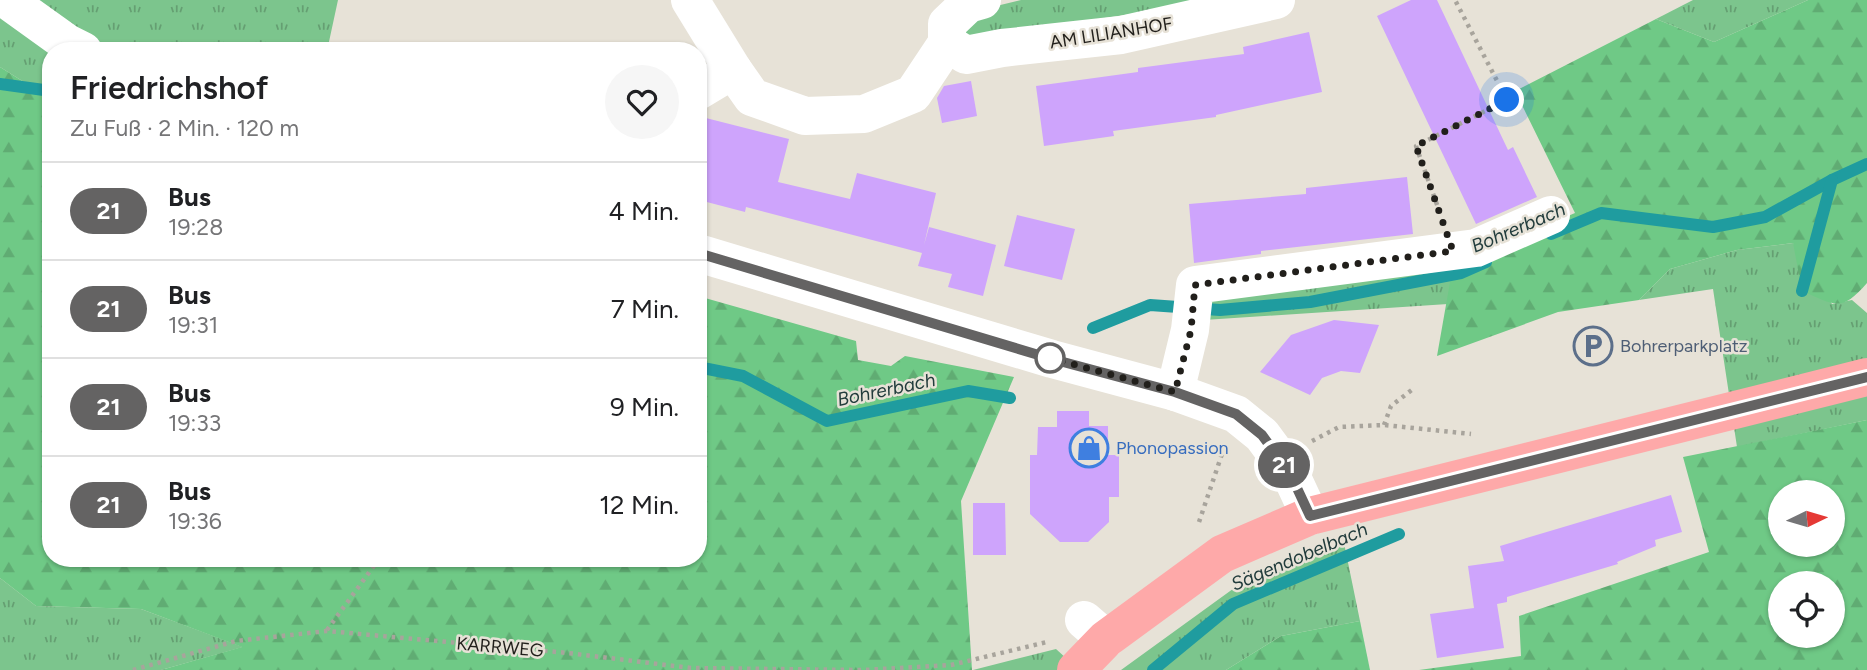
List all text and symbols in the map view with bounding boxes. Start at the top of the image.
street label: AM LILIANHOF [1048,12,1174,54]
button: heart [605,65,679,139]
text: Friedrichshof [70,68,268,107]
your location [1489,82,1524,117]
text: Zu Fuß · 2 Min. · 120 m [70,114,299,142]
text: Bus [168,181,211,213]
text: 4 Min. [608,195,679,227]
text: 21 [96,196,121,225]
water label: Bohrerbach [1468,197,1569,258]
text: 19:28 [168,213,223,241]
text: Bus [168,279,211,311]
text: 7 Min. [611,293,679,325]
text: 21 [96,294,121,323]
text: 19:31 [168,311,218,339]
parking icon: Bohrerparkplatz [1572,325,1614,367]
place label: Bohrerparkplatz [1620,335,1748,357]
unlabelled marker [1035,343,1065,373]
water label: Bohrerbach [835,368,938,411]
text: Bus [168,377,211,409]
text: 9 Min. [610,391,679,423]
text: 21 [96,392,121,421]
text: 19:33 [168,409,221,437]
shop icon: Phonopassion [1068,427,1110,469]
place label: Phonopassion [1116,437,1229,459]
line badge: 21 [1252,442,1316,488]
text: 21 [1272,450,1296,479]
text: Bus [168,475,211,507]
north arrow [1768,480,1844,556]
map controls [1768,480,1845,648]
text: 12 Min. [599,489,679,521]
text: 21 [96,490,121,519]
text: 19:36 [168,507,222,535]
water label: Sägendobelbach [1227,517,1371,596]
button: locate [1768,571,1845,648]
street label: KARRWEG [456,632,545,662]

